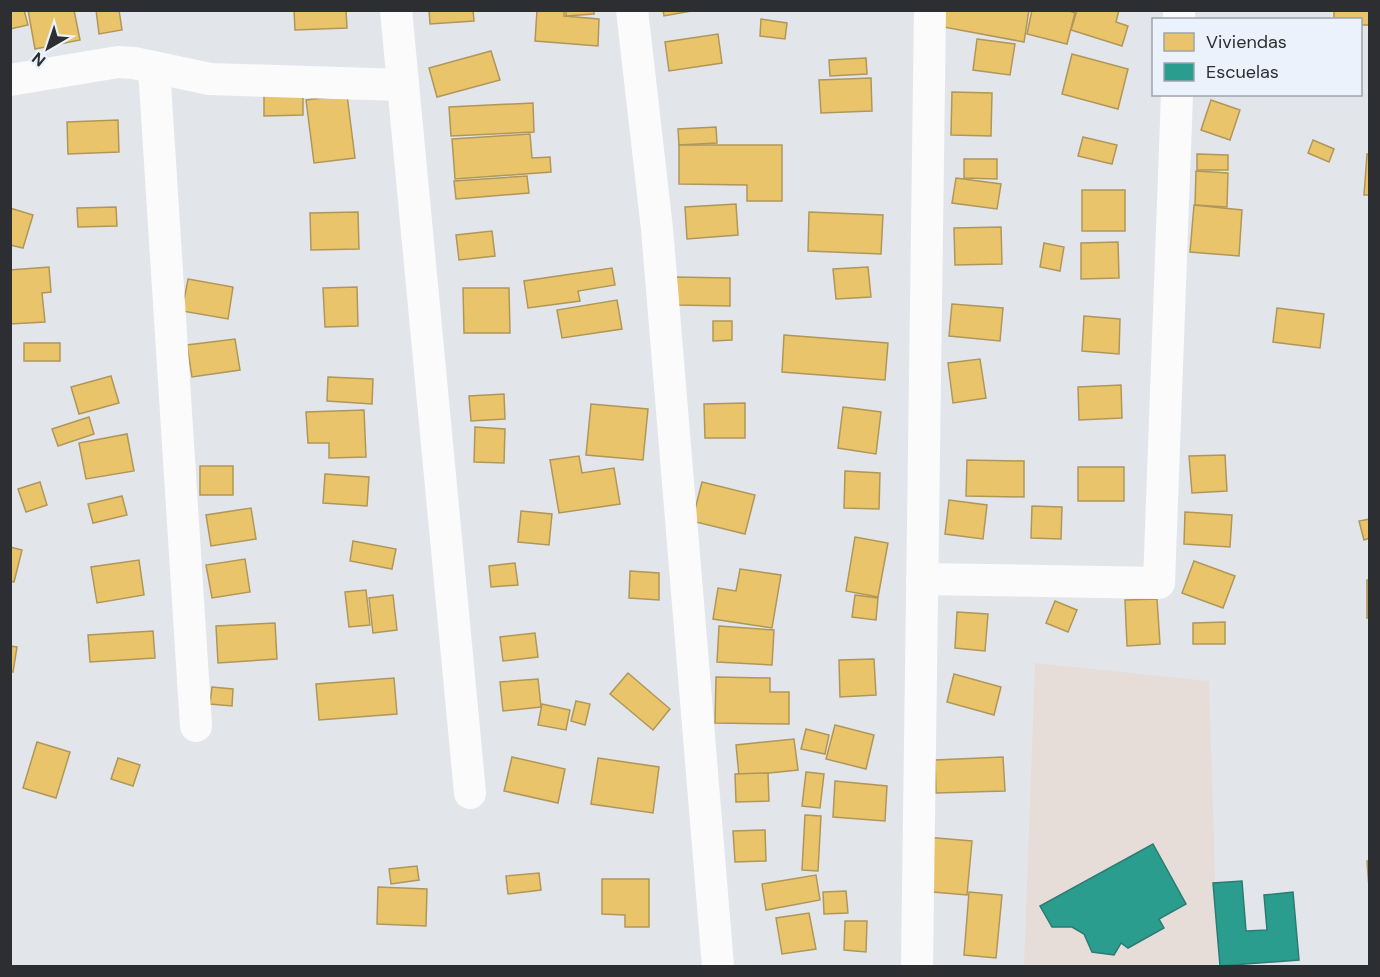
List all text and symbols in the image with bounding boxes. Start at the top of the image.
north arrow [18,18,78,78]
legend [1152,18,1362,96]
text: Viviendas [1206,30,1287,54]
text: N [28,47,50,71]
text: Escuelas [1206,60,1279,84]

